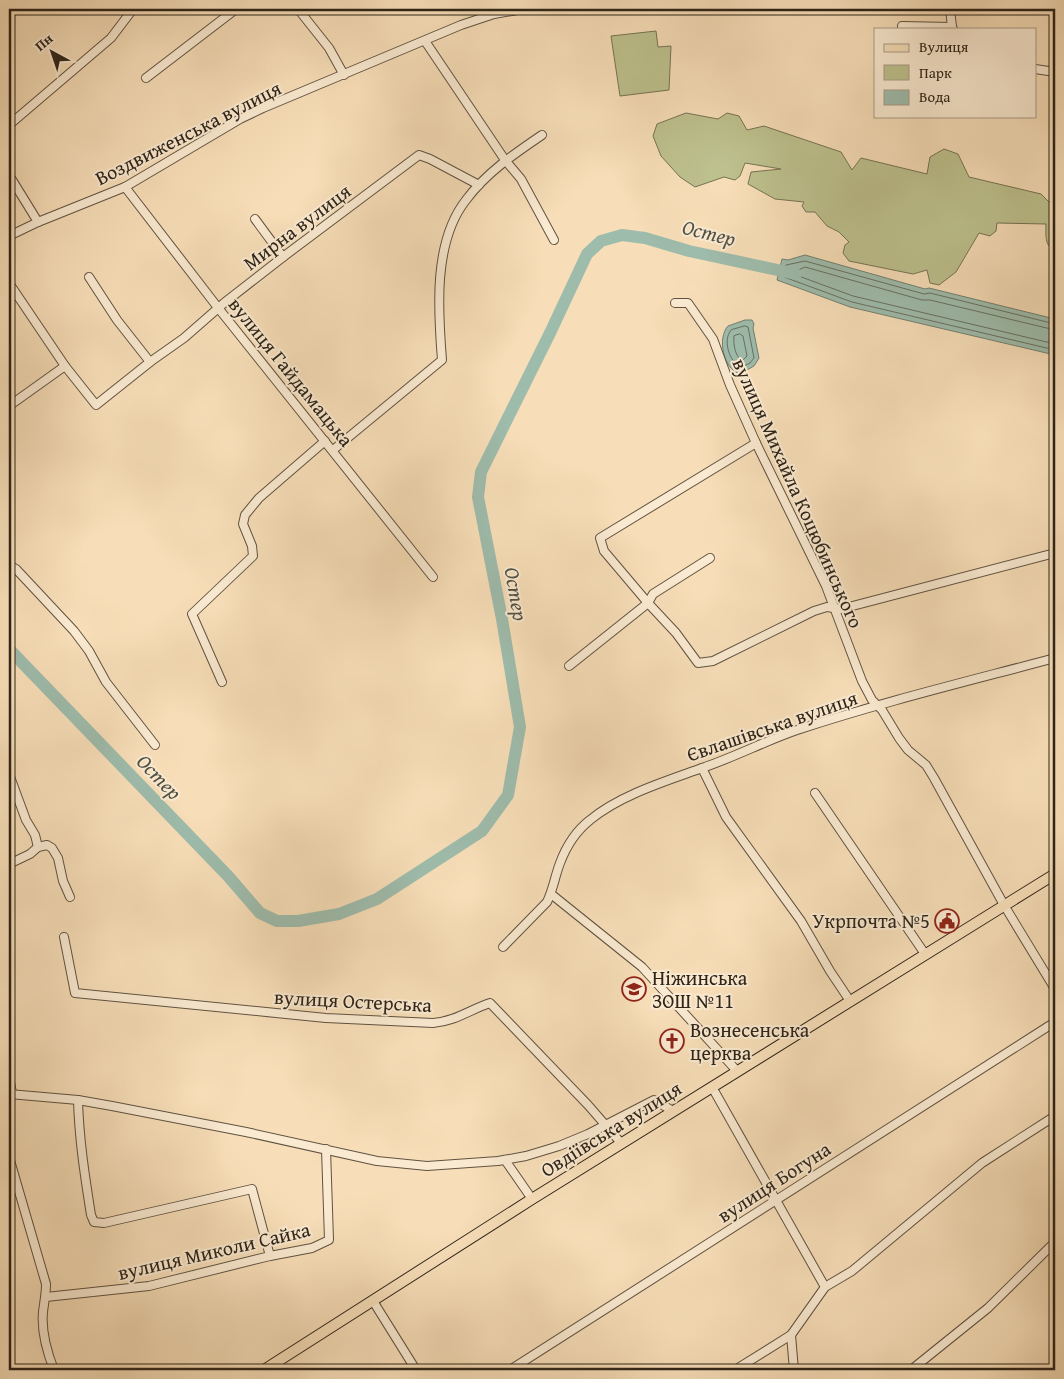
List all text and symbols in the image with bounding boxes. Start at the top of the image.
north arrow [28,28,78,78]
text: Пн [30,28,57,55]
legend [874,28,1036,118]
text: Вулиця [919,36,969,57]
text: Парк [919,62,952,83]
street label: Воздвиженська вулиця [90,73,286,192]
text: Вода [919,86,951,107]
street label: Мирна вулиця [237,176,357,277]
water label: Остер [679,211,739,254]
street label: вулиця Гайдамацька [222,291,361,453]
street label: вулиця Михайла Коцюбинського [726,353,871,632]
water label: Остер [497,565,536,623]
street label: Євлашівська вулиця [683,683,861,768]
water label: Остер [129,746,189,807]
place label: Укрпочта №5 [812,906,930,935]
public building icon: Укрпочта №5 [934,908,960,934]
place label: Ніжинська ЗОШ №11 [652,963,748,1015]
school or university icon: Ніжинська ЗОШ №11 [621,976,647,1002]
street label: вулиця Остерська [273,982,433,1019]
place label: Вознесенська церква [690,1015,810,1067]
church icon: Вознесенська церква [659,1028,685,1054]
street label: Овдіївська вулиця [535,1074,687,1184]
street label: вулиця Богуна [711,1134,837,1229]
street label: вулиця Миколи Сайка [115,1214,313,1287]

